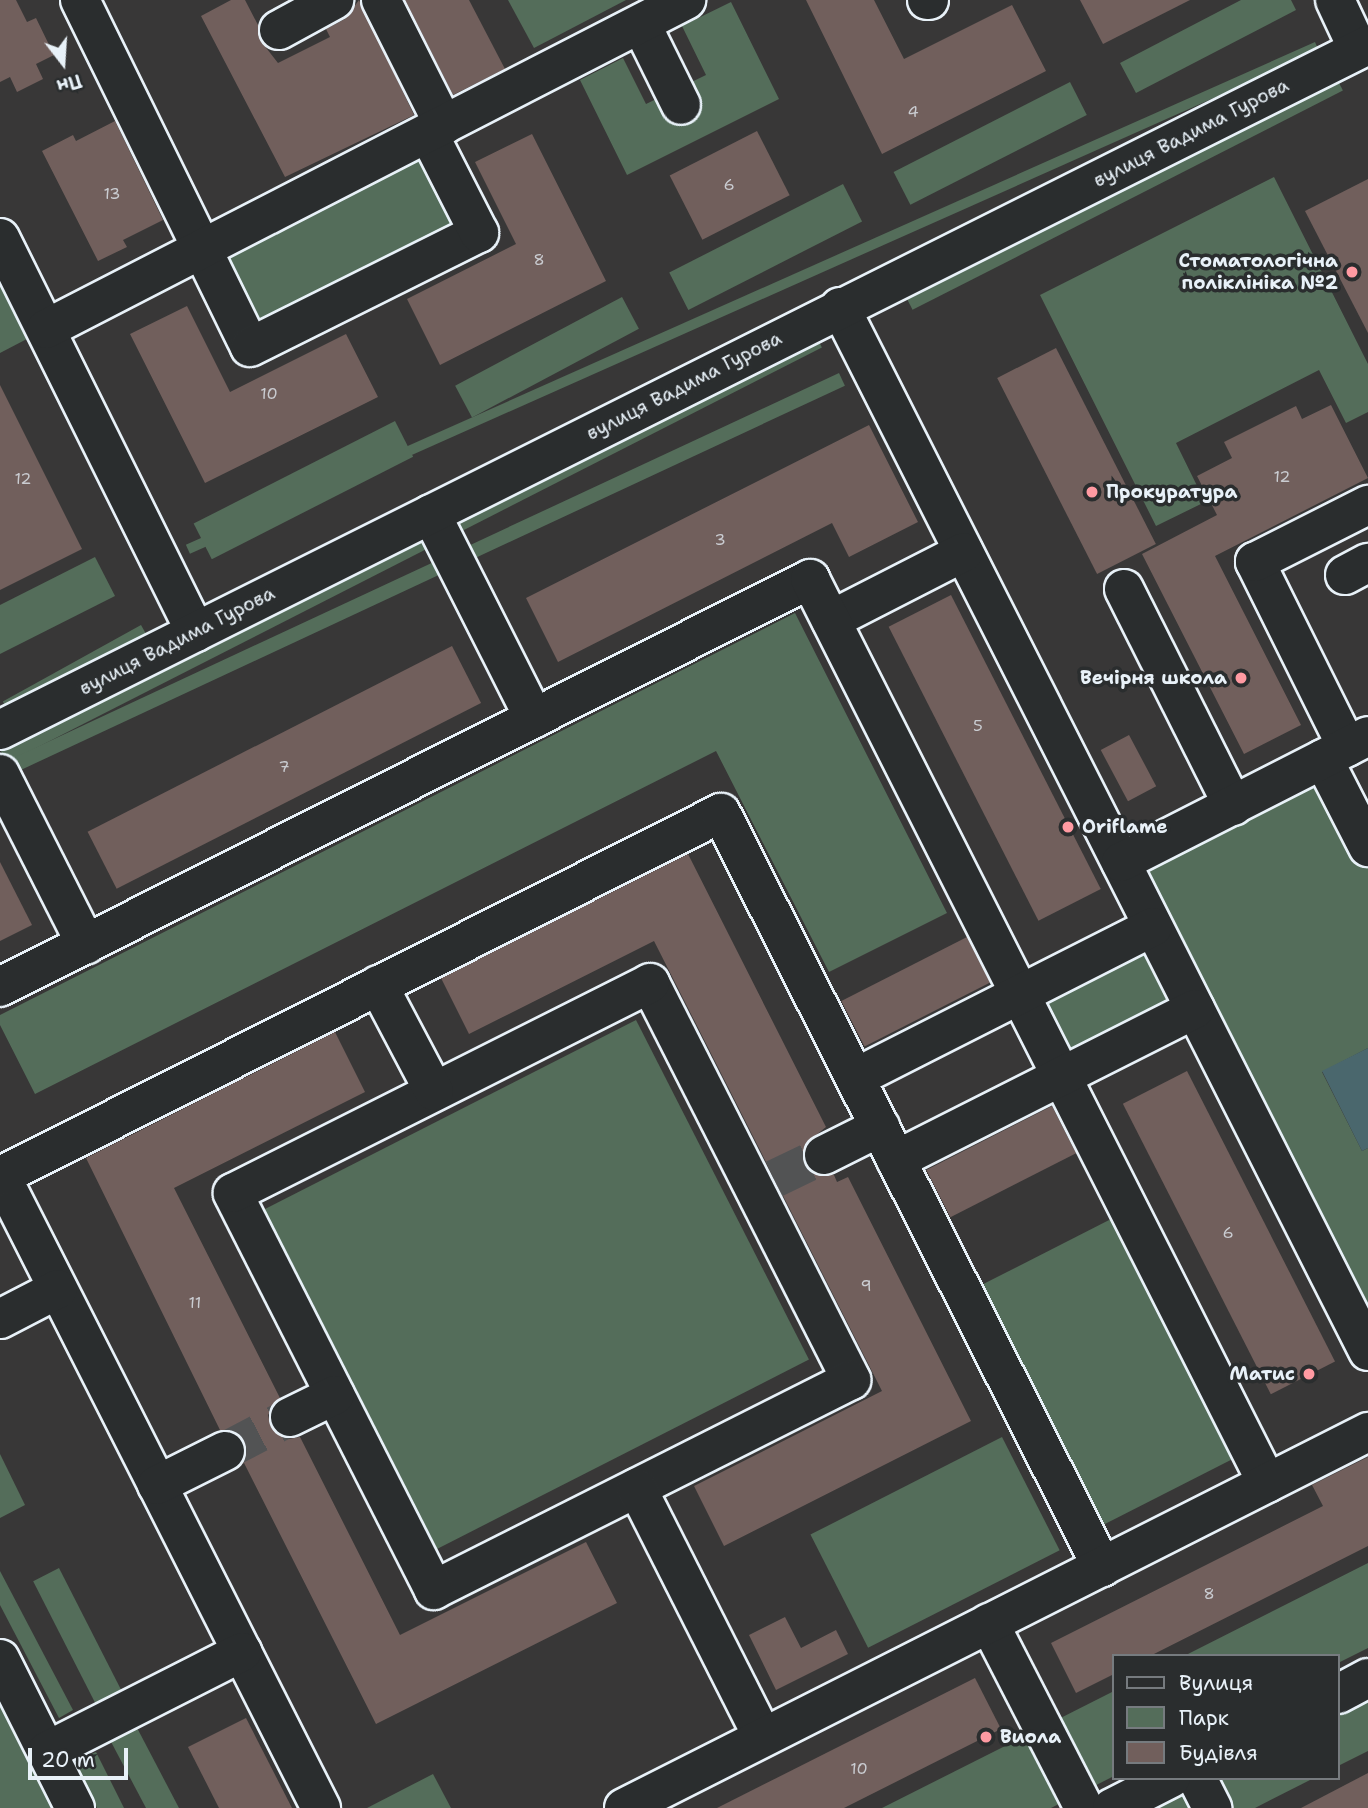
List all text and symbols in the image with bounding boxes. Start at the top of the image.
north arrow [28,28,98,98]
text: Пн [54,68,85,99]
street label: вулиця Вадима Гурова [1090,74,1292,192]
house number: 4 [907,102,919,122]
house number: 6 [723,175,735,195]
house number: 13 [103,184,121,204]
house number: 8 [533,250,545,270]
place label: Стоматологічна поліклініка №2 [1178,250,1338,294]
marker: Стоматологічна поліклініка №2 [1344,264,1360,280]
street label: вулиця Вадима Гурова [583,327,785,445]
house number: 10 [260,384,278,404]
house number: 12 [1273,467,1291,487]
house number: 12 [14,469,32,489]
place label: Прокуратура [1106,481,1237,503]
marker: Прокуратура [1084,484,1100,500]
house number: 3 [714,530,726,550]
street label: вулиця Вадима Гурова [76,582,278,700]
place label: Вечірня школа [1080,667,1227,689]
marker: Вечірня школа [1233,670,1249,686]
house number: 5 [973,716,983,736]
house number: 7 [278,757,290,777]
place label: Oriflame [1082,816,1168,838]
marker: Oriflame [1060,819,1076,835]
house number: 6 [1222,1223,1234,1243]
house number: 9 [860,1276,872,1296]
house number: 11 [189,1293,201,1313]
place label: Матис [1229,1363,1295,1385]
marker: Матис [1301,1366,1317,1382]
house number: 8 [1203,1584,1215,1604]
legend [1112,1654,1340,1780]
text: Вулиця [1179,1669,1253,1697]
text: Парк [1179,1704,1229,1732]
place label: Виола [1000,1726,1061,1748]
marker: Виола [978,1729,994,1745]
scale bar [32,1734,131,1778]
text: Будівля [1179,1739,1258,1767]
text: 20 m [41,1746,95,1774]
house number: 10 [850,1759,868,1779]

